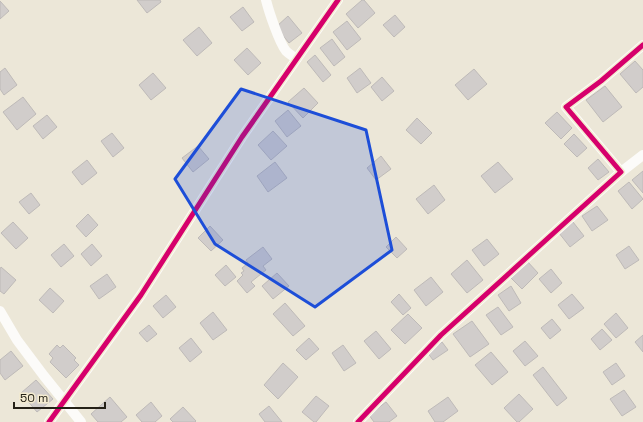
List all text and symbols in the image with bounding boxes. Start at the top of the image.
scale bar [14,384,105,410]
text: 50 m [20,390,48,406]

